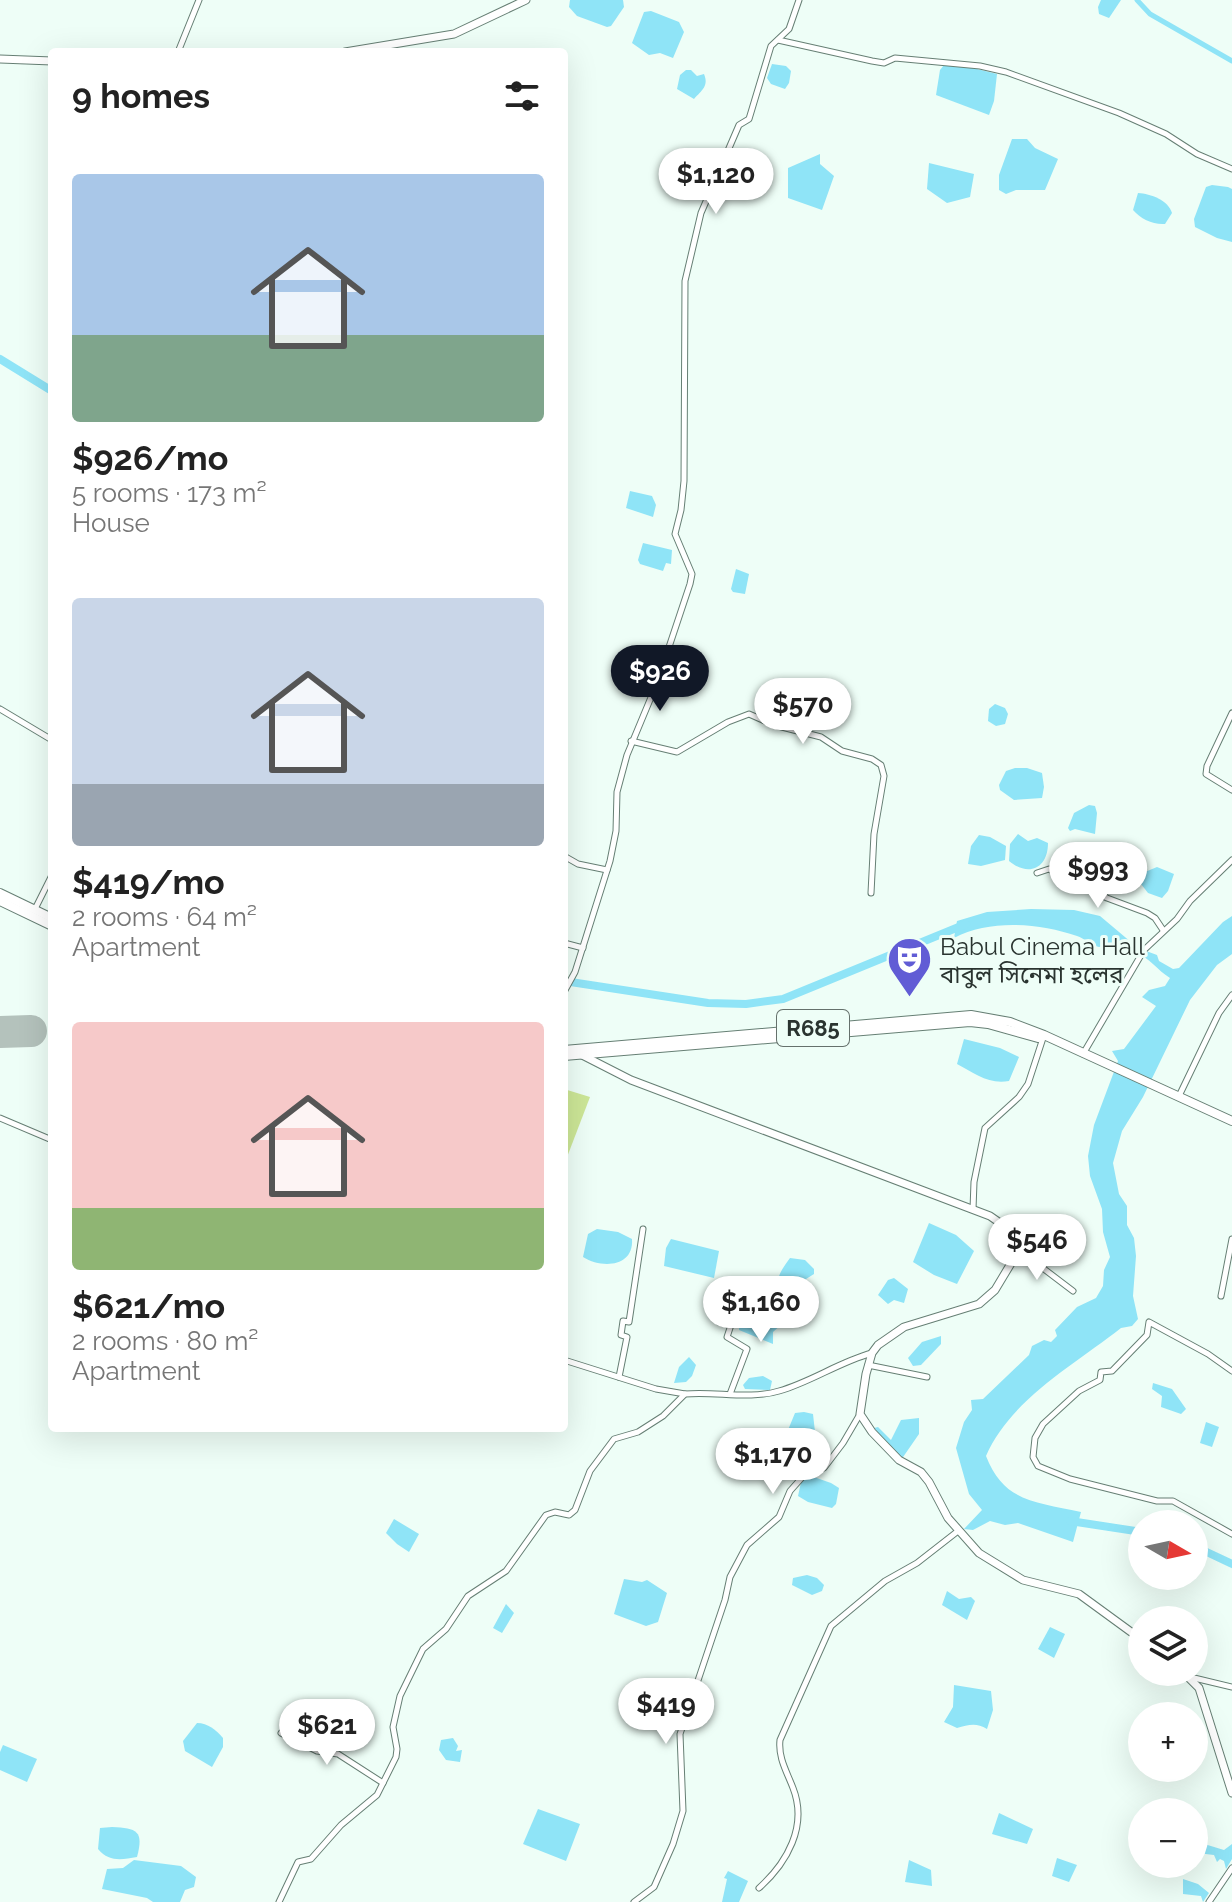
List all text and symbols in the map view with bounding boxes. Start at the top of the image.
icon: filters [500,74,544,118]
text: 9 homes [72,76,210,116]
pin: $1,120 [651,148,781,216]
text: $1,120 [677,159,755,189]
icon: home [236,226,380,370]
text: $926/mo [72,438,228,478]
text: 5 rooms · 173 m² [72,478,266,508]
text: House [72,508,150,538]
pin: $926 [613,645,707,713]
icon: home [236,650,380,794]
text: $926 [629,656,691,686]
pin: $570 [756,678,850,746]
text: $570 [772,689,834,719]
pin: $993 [1051,842,1145,910]
text: $993 [1067,853,1129,883]
text: $419/mo [72,862,225,902]
text: 2 rooms · 64 m² [72,902,257,932]
text: Apartment [72,932,201,962]
place label: Babul Cinema Hall বাবুল সিনেমা হলের [939,932,1145,989]
theatre icon: Babul Cinema Hall বাবুল সিনেমা হলের [885,936,933,999]
road number: R685 [777,1010,849,1046]
icon: home [236,1074,380,1218]
pin: $546 [990,1214,1084,1282]
text: $546 [1006,1225,1068,1255]
pin: $1,160 [696,1276,826,1344]
text: $621/mo [72,1286,225,1326]
text: $1,160 [721,1287,801,1317]
text: 2 rooms · 80 m² [72,1326,258,1356]
text: Apartment [72,1356,201,1386]
pin: $1,170 [708,1428,838,1496]
text: $1,170 [734,1439,812,1469]
north arrow [1128,1510,1208,1590]
map controls [1128,1510,1208,1878]
button: layers [1128,1606,1208,1686]
pin: $419 [619,1678,713,1746]
text: $419 [636,1689,696,1719]
pin: $621 [280,1699,374,1767]
button: + [1128,1702,1208,1782]
text: $621 [297,1710,357,1740]
button: − [1128,1798,1208,1878]

